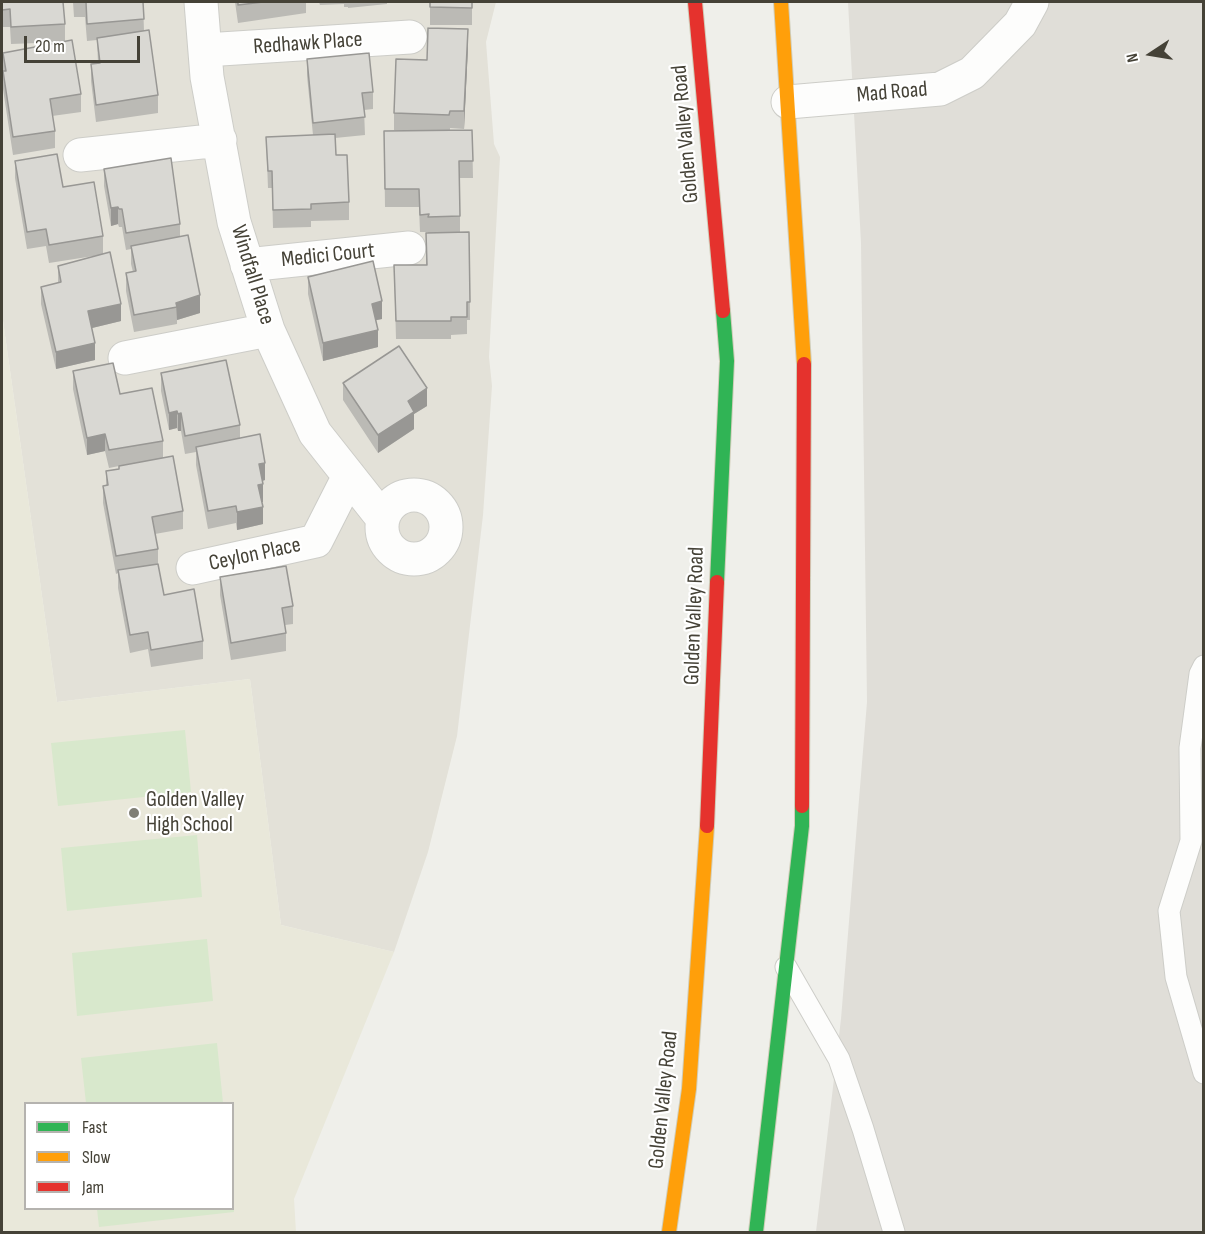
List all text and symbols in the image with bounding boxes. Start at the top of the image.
scale bar [27,24,142,62]
north arrow [1121,24,1181,84]
street label: Redhawk Place [253,27,363,61]
text: 20 m [35,36,65,57]
text: N [1123,52,1143,64]
street label: Golden Valley Road [667,64,705,204]
street label: Mad Road [856,77,928,109]
street label: Windfall Place [224,222,280,328]
street label: Medici Court [280,238,376,274]
street label: Ceylon Place [207,532,303,578]
street label: Golden Valley Road [679,546,711,686]
place label: Golden Valley High School [146,787,244,838]
marker: Golden Valley High School [127,806,141,820]
street label: Golden Valley Road [644,1030,684,1170]
legend [24,1102,234,1210]
text: Fast [82,1117,107,1138]
text: Slow [82,1147,111,1168]
text: Jam [82,1177,104,1198]

